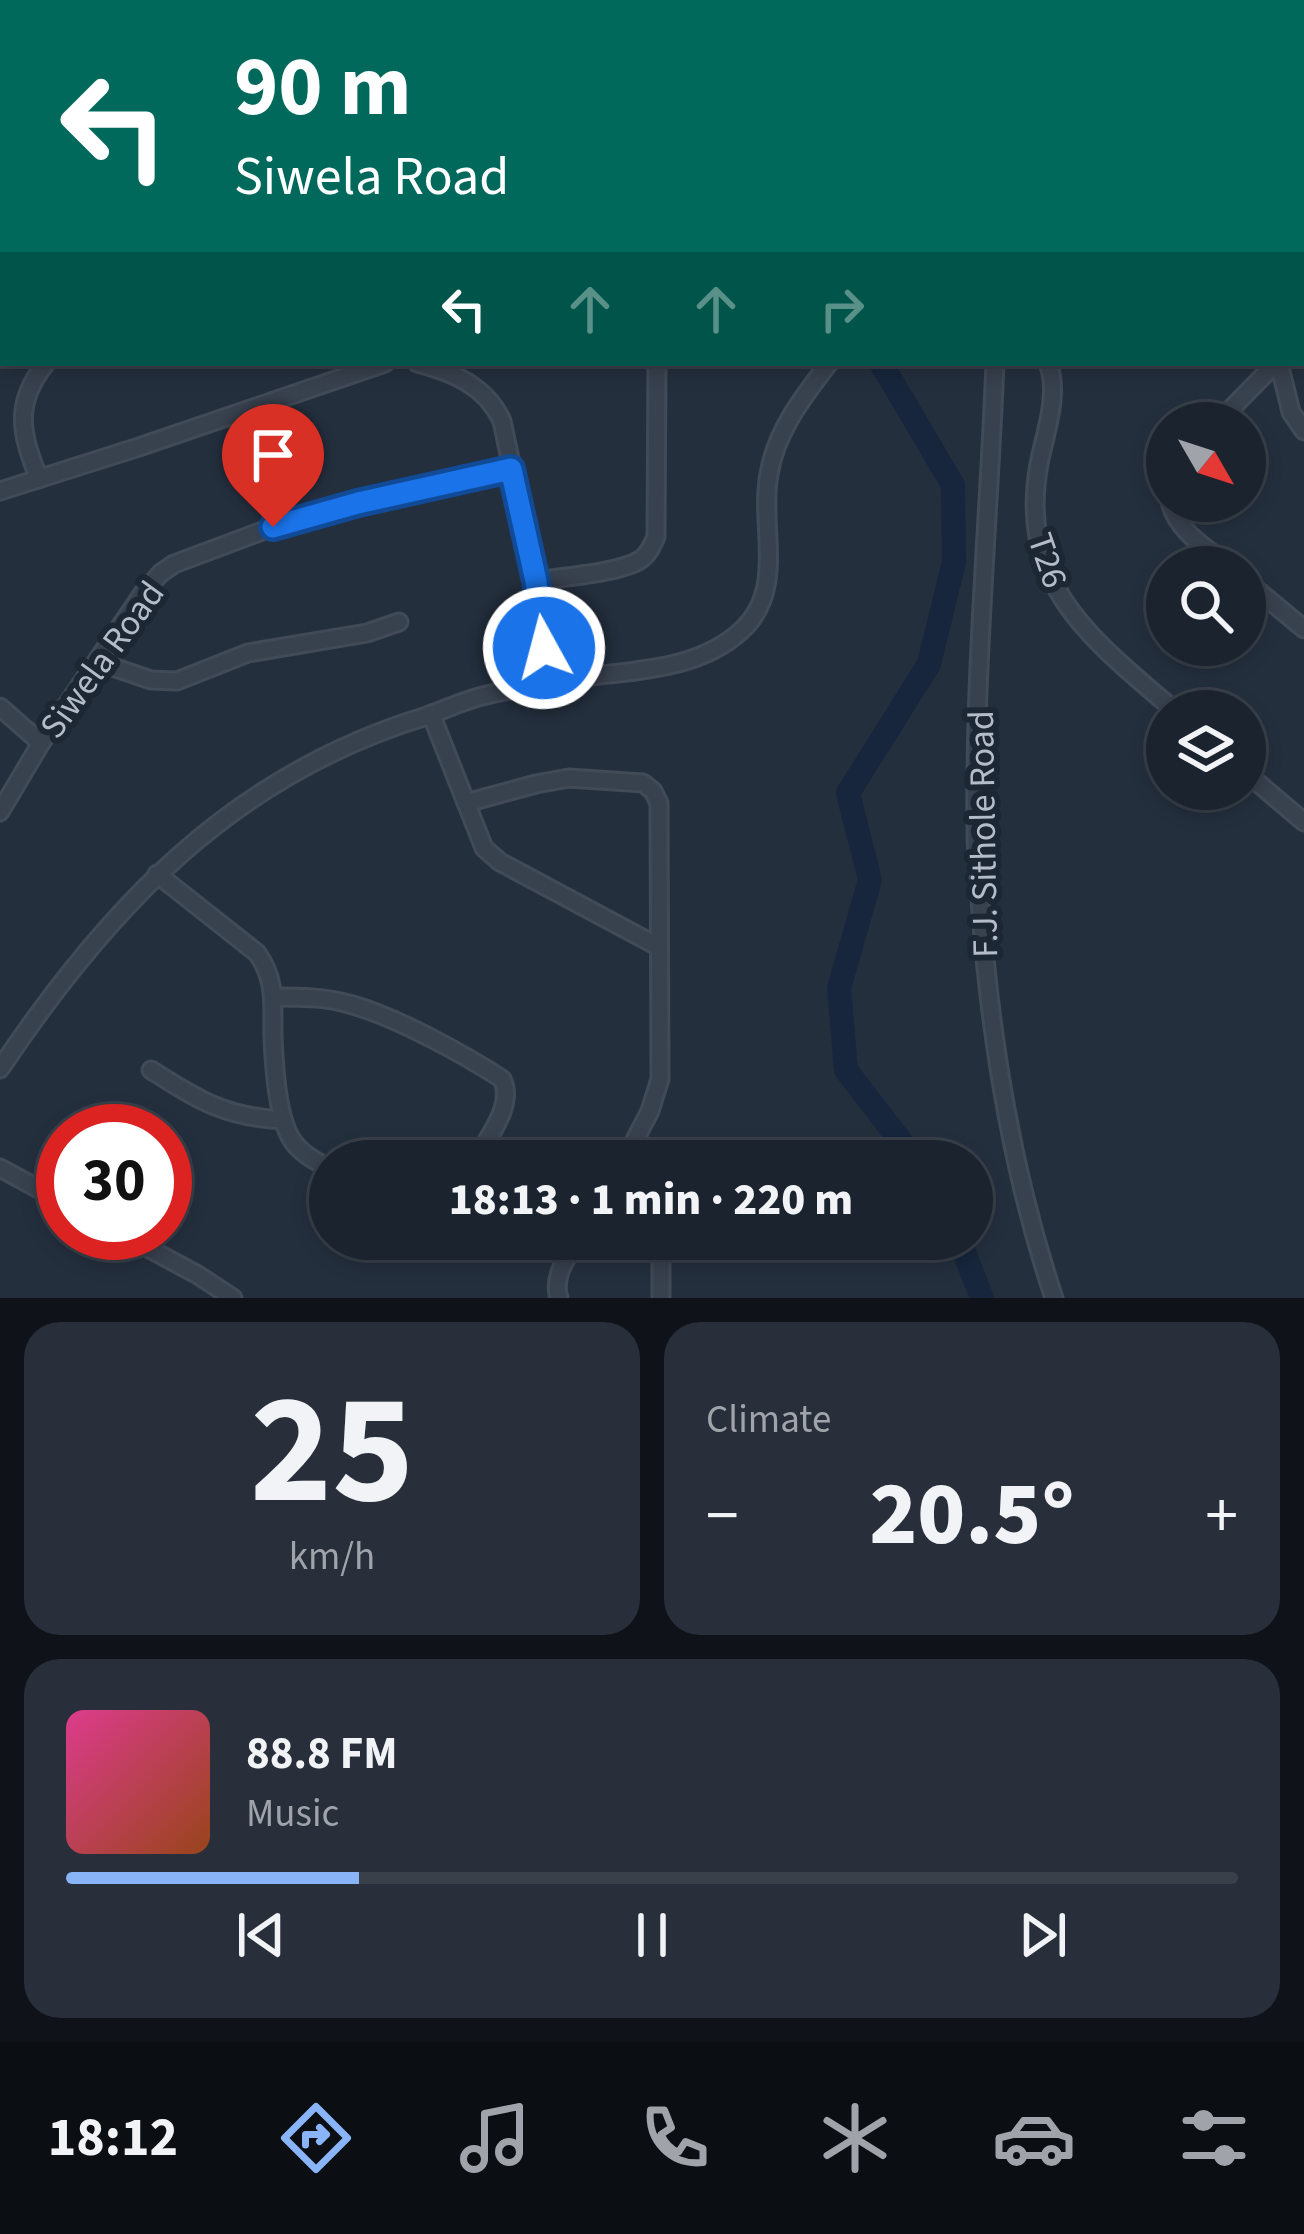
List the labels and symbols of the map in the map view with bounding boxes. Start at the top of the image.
north arrow [1146,402,1266,522]
pin [222,404,324,527]
street label: T26 [1015,526,1081,595]
street label: Siwela Road [28,571,177,749]
position arrow [481,585,607,711]
street label: F.J. Sithole Road [956,710,1011,958]
speed limit sign: 30 [36,1104,192,1260]

